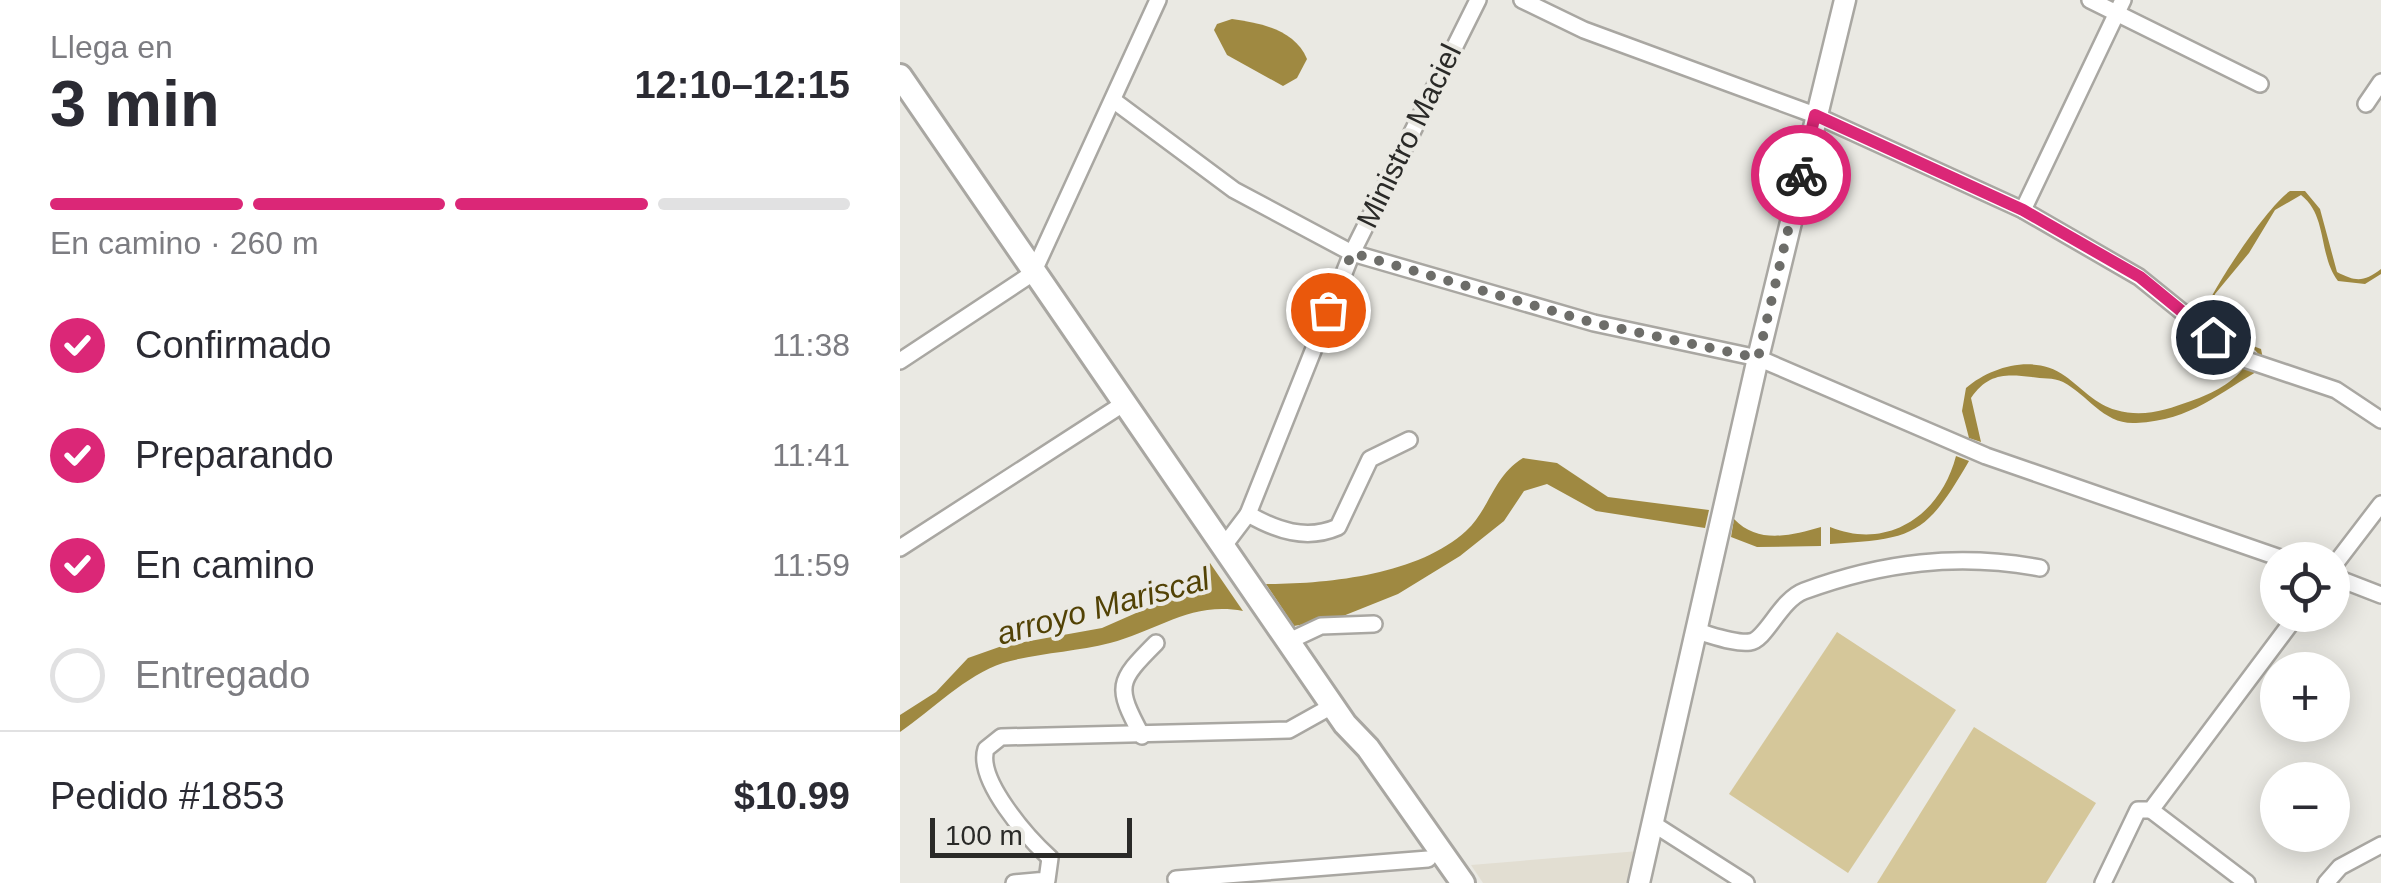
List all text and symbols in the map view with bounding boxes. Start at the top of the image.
text: Llega en [50,29,173,65]
street label: Ministro Maciel [1350,39,1467,233]
text: 12:10–12:15 [634,64,850,106]
text: 3 min [50,67,220,140]
courier [1751,125,1851,225]
icon: bike [1774,148,1829,203]
text: En camino · 260 m [50,225,319,261]
pin [1286,268,1371,353]
icon: bag [1301,283,1356,338]
pin [2171,295,2256,380]
icon: home [2186,310,2241,365]
icon: check [50,318,105,373]
text: Confirmado [135,324,331,366]
text: 11:38 [772,327,850,363]
icon: check [50,428,105,483]
text: Preparando [135,434,334,476]
text: 11:41 [772,437,850,473]
icon: check [50,538,105,593]
map controls [2260,542,2350,852]
button: locate [2260,542,2350,632]
text: En camino [135,544,315,586]
text: 11:59 [772,547,850,583]
water label: arroyo Mariscal [993,560,1214,652]
button: + [2260,652,2350,742]
text: Entregado [135,654,310,696]
button: − [2260,762,2350,852]
text: Pedido #1853 [50,775,285,817]
text: $10.99 [734,775,850,817]
scale bar [930,813,1132,858]
text: 100 m [945,820,1023,851]

